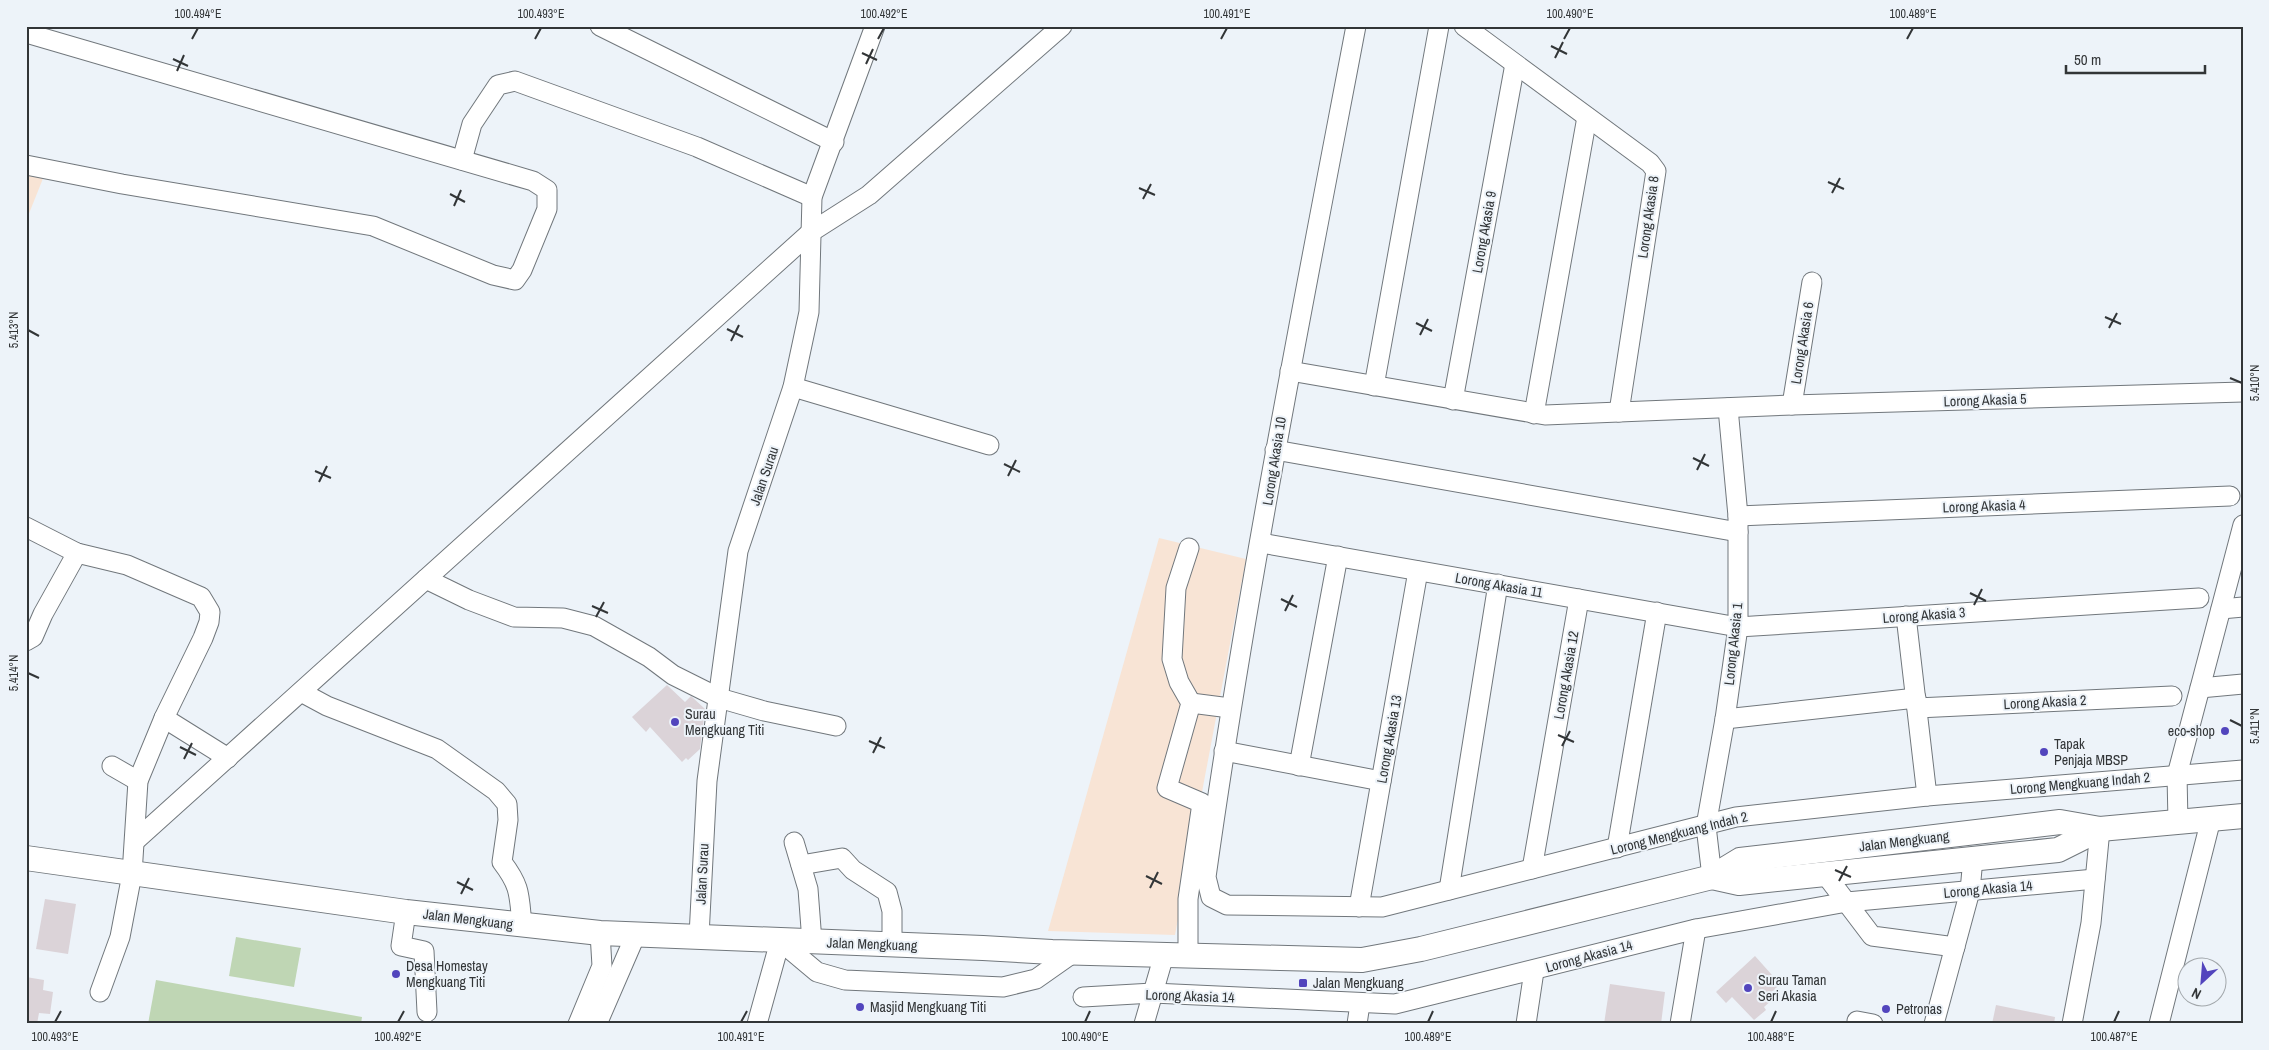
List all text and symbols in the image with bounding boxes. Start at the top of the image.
text: 100.494°E [175,6,221,22]
text: 100.493°E [518,6,564,22]
text: 100.492°E [861,6,907,22]
text: 100.491°E [1204,6,1250,22]
text: 100.490°E [1547,6,1593,22]
text: 100.489°E [1890,6,1936,22]
scale bar [2066,42,2205,74]
text: 50 m [2074,49,2101,70]
street label: Lorong Akasia 8 [1633,175,1663,259]
street label: Lorong Akasia 9 [1468,190,1500,274]
street label: Lorong Akasia 6 [1787,301,1817,385]
text: 5.413°N [6,312,22,348]
text: 5.410°N [2247,365,2263,401]
street label: Lorong Akasia 5 [1943,390,2027,410]
street label: Lorong Akasia 10 [1258,415,1290,507]
street label: Jalan Surau [746,444,782,508]
street label: Lorong Akasia 4 [1942,496,2026,516]
street label: Lorong Akasia 11 [1454,568,1545,602]
street label: Lorong Akasia 1 [1720,601,1746,686]
street label: Lorong Akasia 3 [1882,603,1966,627]
street label: Lorong Akasia 12 [1549,629,1583,721]
text: 5.414°N [6,655,22,691]
street label: Lorong Akasia 2 [2003,691,2087,713]
street label: Lorong Akasia 13 [1372,693,1406,785]
place label: Surau Mengkuang Titi [685,705,764,739]
text: 5.411°N [2247,708,2263,744]
marker: Surau Mengkuang Titi [669,716,681,728]
place label: eco-shop [2168,722,2215,740]
marker: eco-shop [2219,725,2231,737]
place label: Tapak Penjaja MBSP [2054,735,2128,769]
marker: Tapak Penjaja MBSP [2038,746,2050,758]
street label: Lorong Mengkuang Indah 2 [2009,768,2151,798]
street label: Lorong Mengkuang Indah 2 [1609,807,1749,859]
street label: Jalan Mengkuang [1858,826,1951,855]
street label: Jalan Surau [691,843,713,905]
street label: Lorong Akasia 14 [1943,876,2034,902]
street label: Jalan Mengkuang [422,905,515,934]
street label: Jalan Mengkuang [826,933,918,955]
street label: Lorong Akasia 14 [1544,936,1635,976]
place label: Desa Homestay Mengkuang Titi [406,957,488,991]
north arrow [2176,958,2226,1008]
marker: Desa Homestay Mengkuang Titi [390,968,402,980]
place label: Surau Taman Seri Akasia [1758,971,1826,1005]
place label: Jalan Mengkuang [1313,974,1404,992]
marker: Jalan Mengkuang [1297,977,1309,989]
marker: Surau Taman Seri Akasia [1742,982,1754,994]
text: N [2189,984,2204,1004]
street label: Lorong Akasia 14 [1145,985,1236,1007]
place label: Masjid Mengkuang Titi [870,998,986,1016]
place label: Petronas [1896,1000,1942,1018]
marker: Masjid Mengkuang Titi [854,1001,866,1013]
marker: Petronas [1880,1003,1892,1015]
text: 100.493°E [32,1029,78,1045]
text: 100.492°E [375,1029,421,1045]
text: 100.491°E [718,1029,764,1045]
text: 100.490°E [1062,1029,1108,1045]
text: 100.489°E [1405,1029,1451,1045]
text: 100.488°E [1748,1029,1794,1045]
text: 100.487°E [2091,1029,2137,1045]

